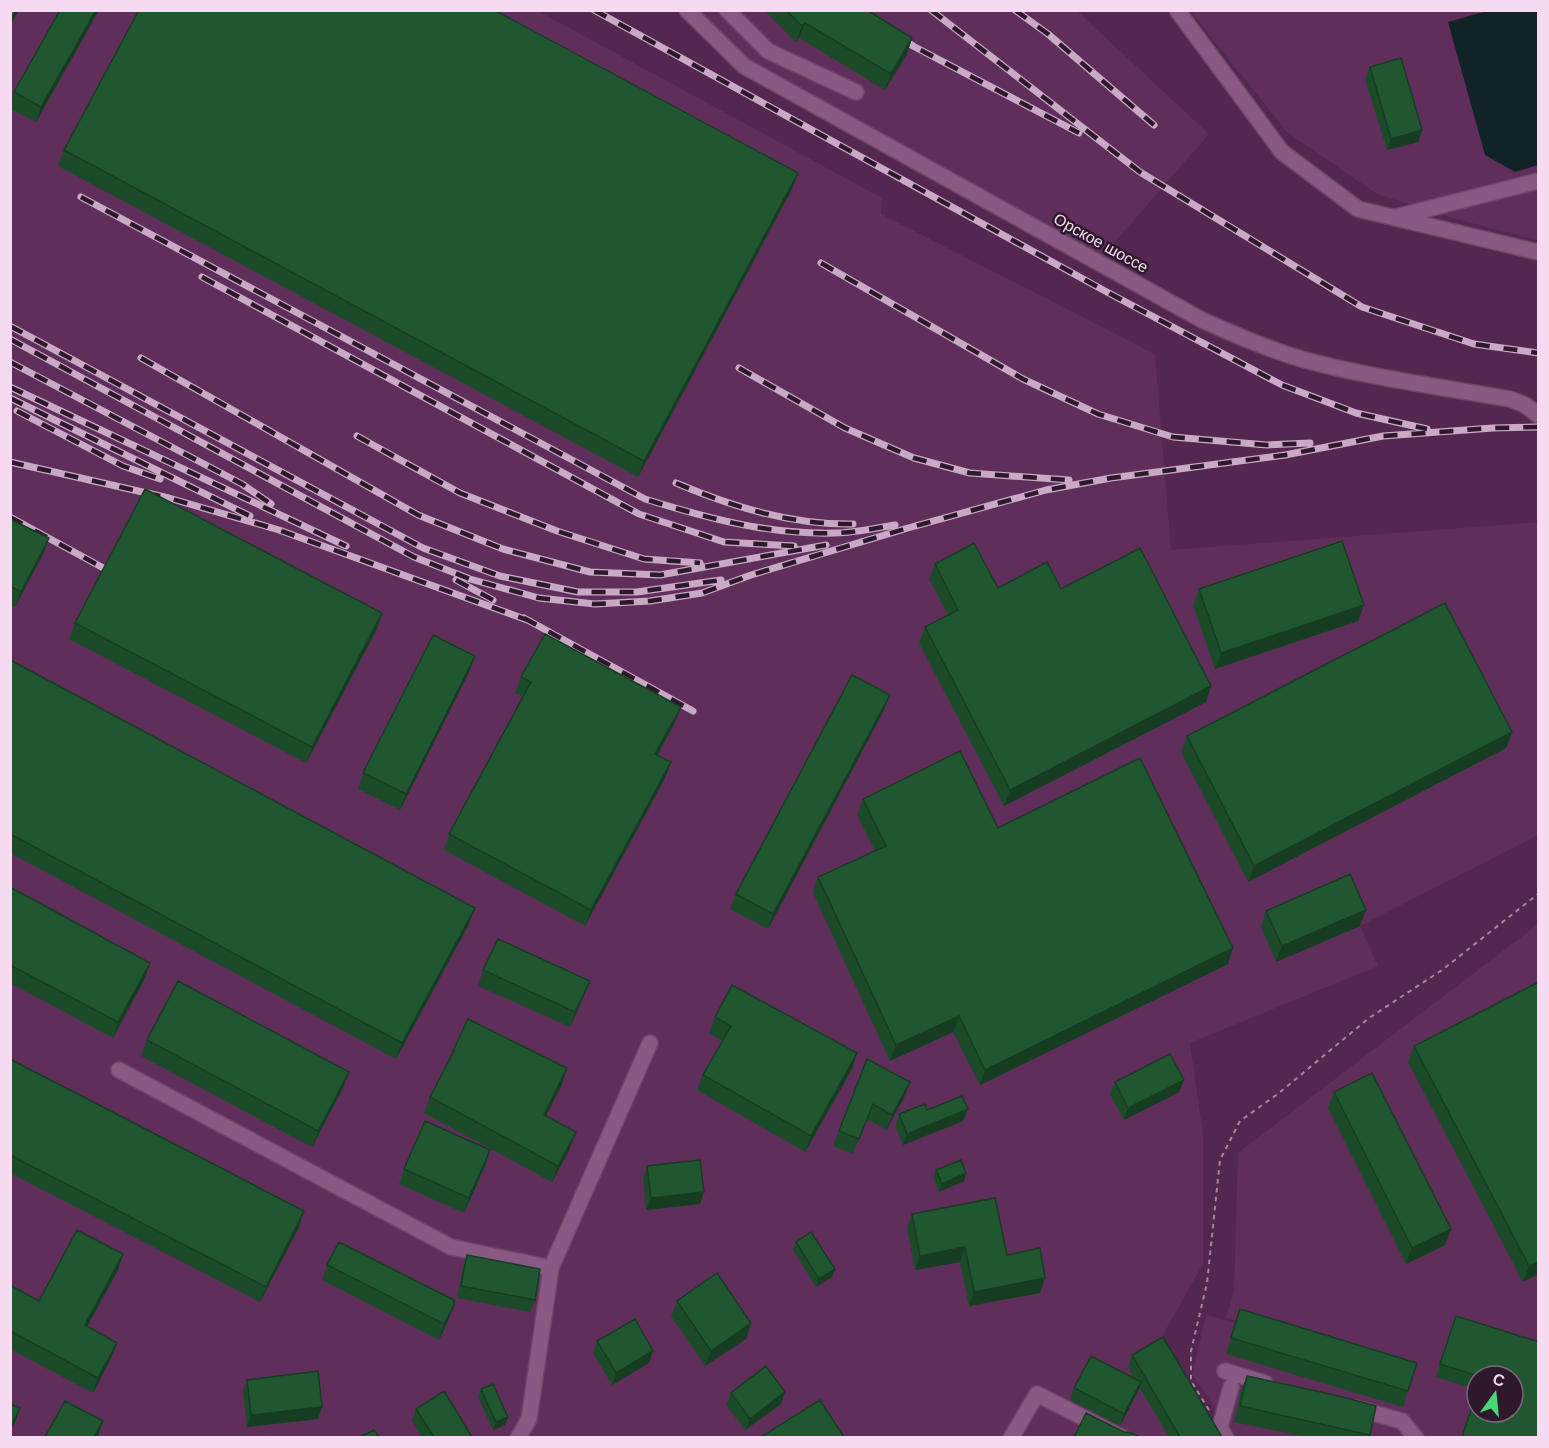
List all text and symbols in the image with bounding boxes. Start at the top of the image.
street label: Орское шоссе [1050,208,1152,278]
north arrow [1465,1364,1525,1424]
text: С [1490,1368,1507,1392]

